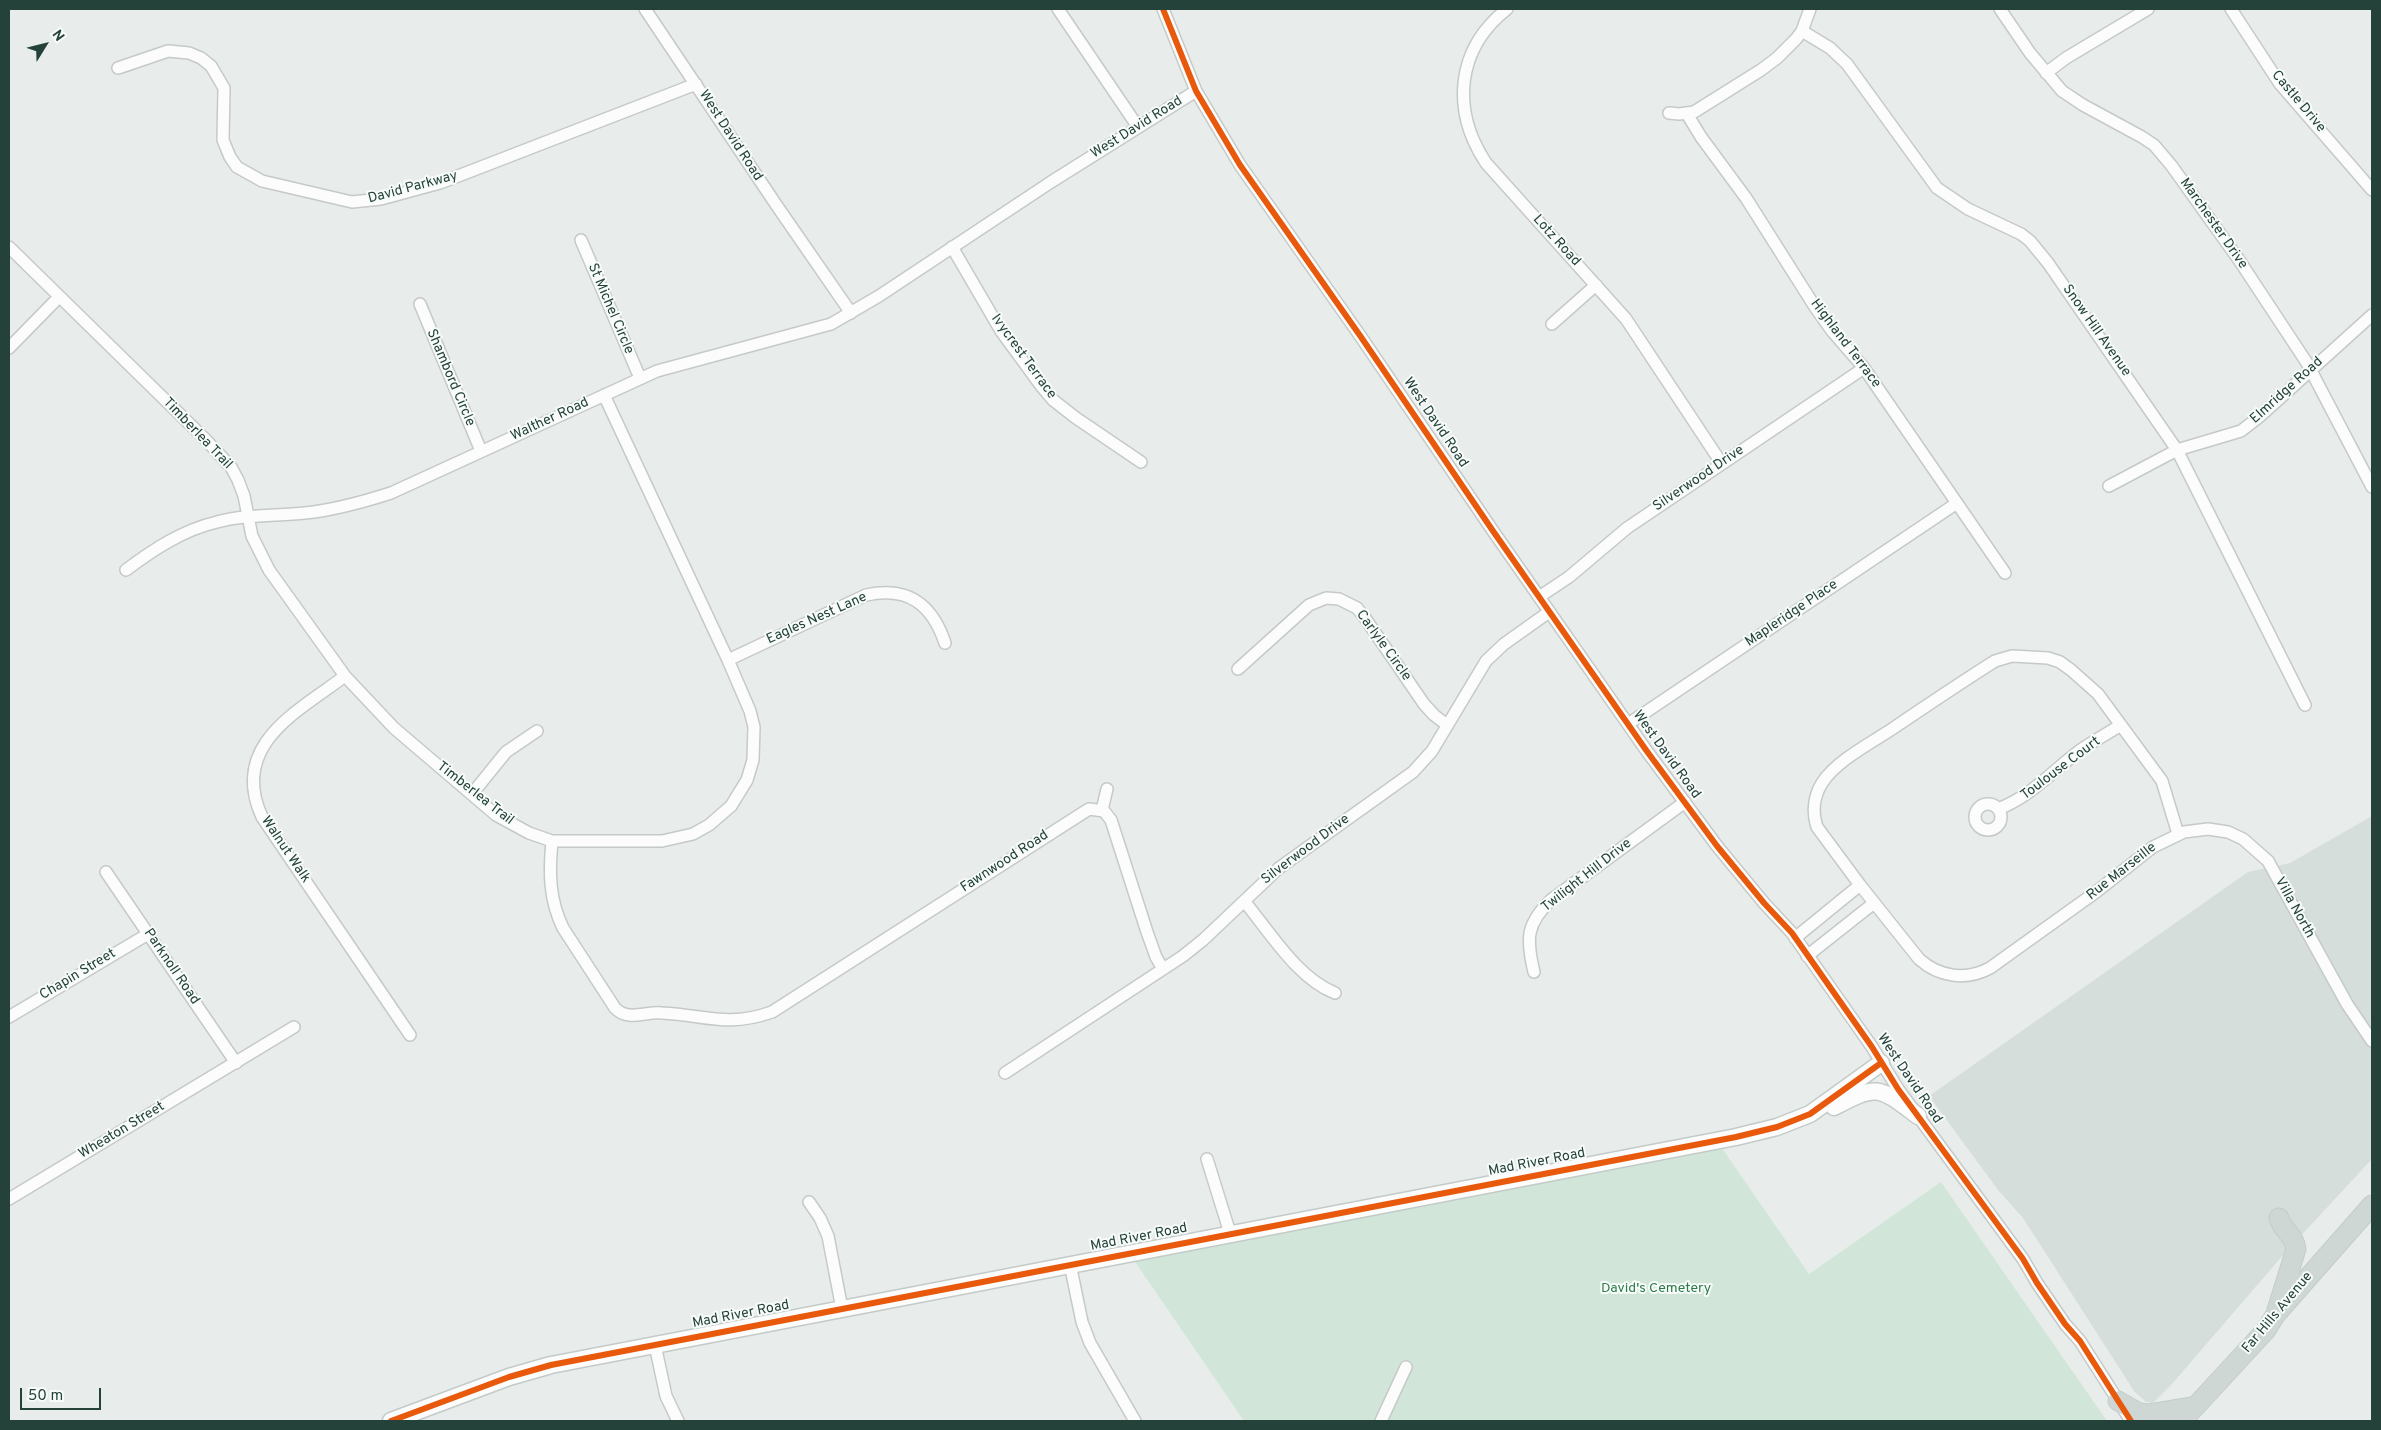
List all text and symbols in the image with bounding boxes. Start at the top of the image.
north arrow [20,20,70,70]
text: N [48,27,67,45]
street label: Castle Drive [2267,68,2329,136]
street label: West David Road [694,87,766,185]
street label: West David Road [1088,93,1186,163]
street label: David Parkway [366,168,460,208]
street label: Marchester Drive [2175,175,2251,273]
street label: Lotz Road [1529,212,1583,270]
street label: St Michel Circle [583,261,637,357]
street label: Snow Hill Avenue [2058,282,2134,380]
street label: Highland Terrace [1806,296,1884,392]
street label: Ivycrest Terrace [987,311,1059,403]
street label: Shambord Circle [422,327,478,429]
street label: Elmridge Road [2247,354,2327,428]
street label: West David Road [1399,375,1471,471]
street label: Timberlea Trail [159,395,235,473]
street label: Walther Road [508,395,592,445]
street label: Silverwood Drive [1650,442,1748,516]
street label: Mapleridge Place [1743,577,1841,651]
street label: Eagles Nest Lane [764,589,870,649]
street label: Carlyle Circle [1352,607,1414,685]
street label: West David Road [1628,708,1704,802]
street label: Toulouse Court [2018,734,2104,804]
street label: Timberlea Trail [433,759,517,829]
street label: Silverwood Drive [1259,811,1353,889]
street label: Walnut Walk [257,814,313,886]
street label: Fawnwood Road [958,827,1052,897]
street label: Twilight Hill Drive [1539,836,1635,916]
street label: Rue Marseille [2084,840,2160,904]
street label: Villa North [2270,875,2318,941]
street label: Parknoll Road [139,926,203,1008]
street label: Chapin Street [37,946,119,1004]
street label: West David Road [1873,1031,1945,1127]
street label: Wheaton Street [76,1099,168,1163]
street label: Mad River Road [1487,1145,1587,1181]
street label: Mad River Road [1089,1220,1189,1256]
street label: Far Hills Avenue [2239,1269,2317,1357]
park label: David's Cemetery [1601,1281,1711,1297]
street label: Mad River Road [691,1297,791,1333]
scale bar [22,1378,104,1410]
text: 50 m [28,1387,63,1406]

